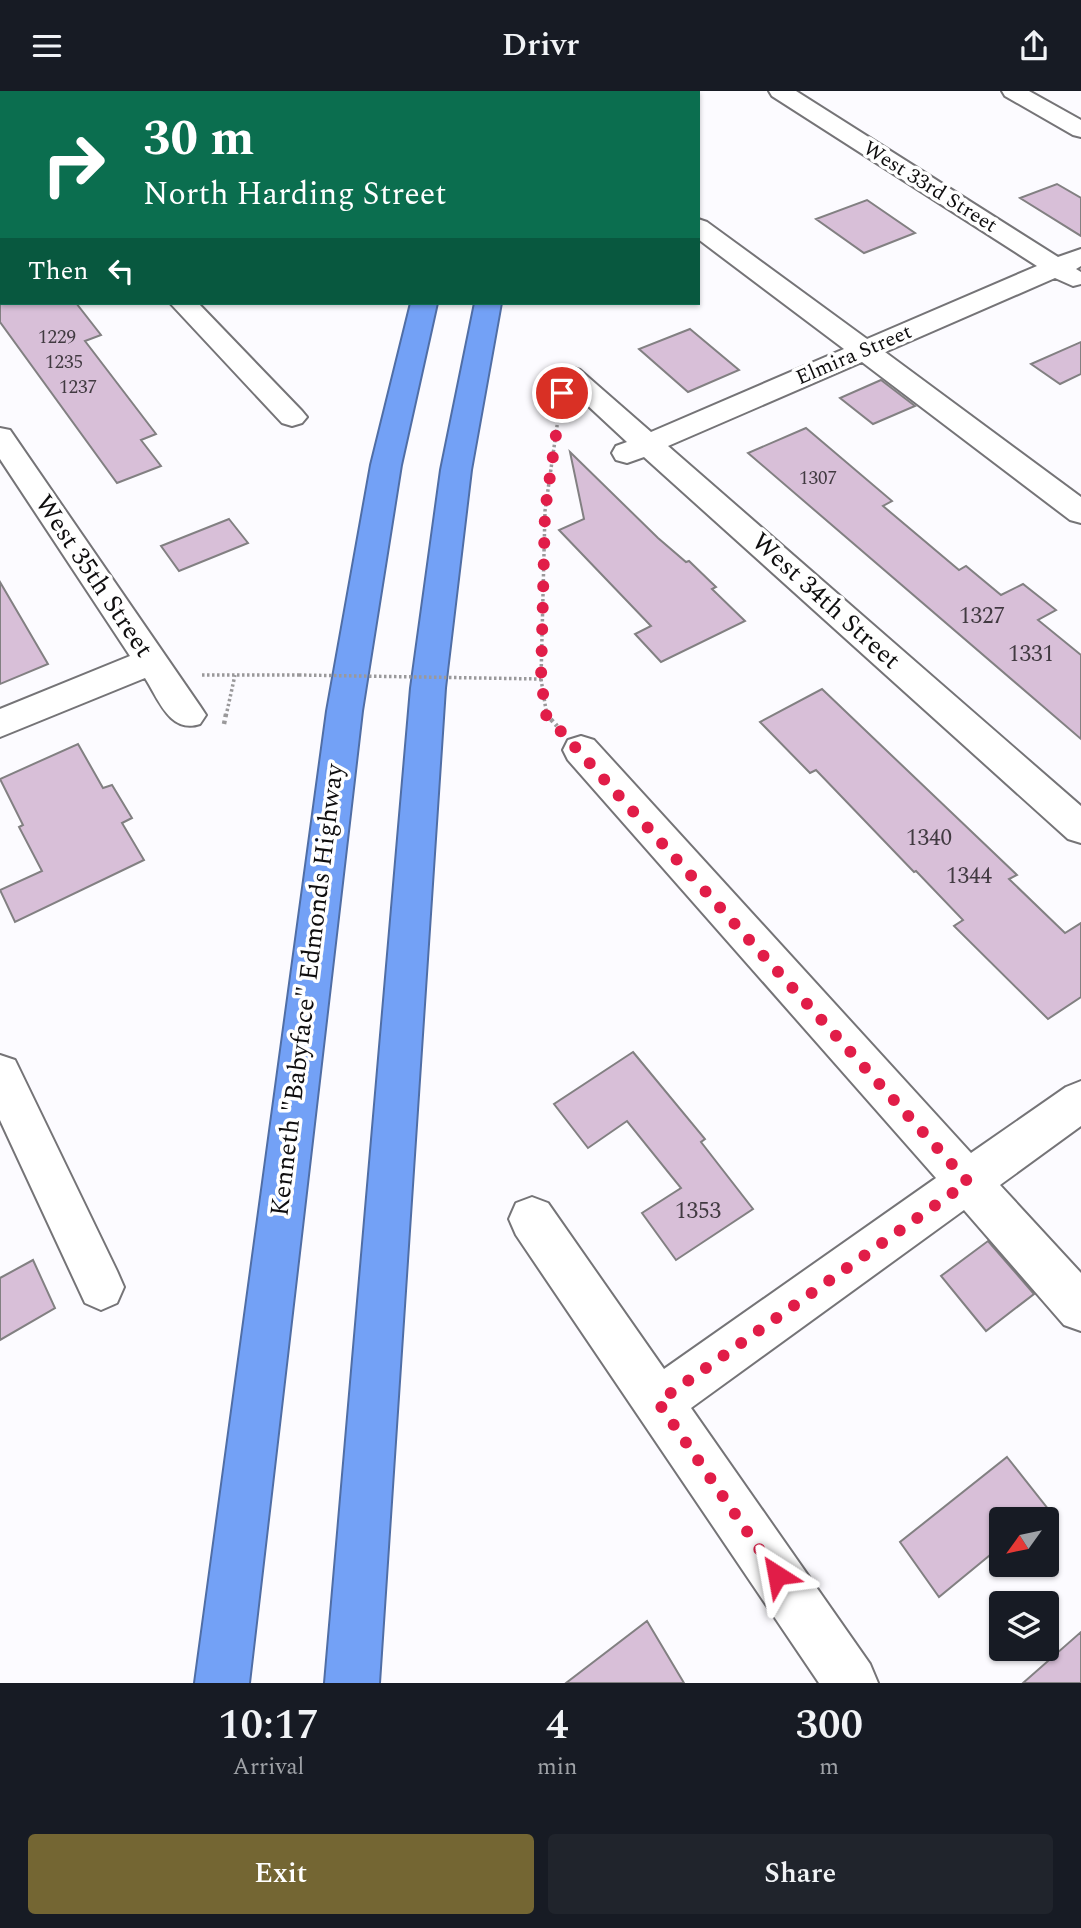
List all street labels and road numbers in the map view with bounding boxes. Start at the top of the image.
street label: West 33rd Street [857,133,1003,241]
street label: Elmira Street [791,316,917,394]
street label: West 35th Street [24,486,164,666]
street label: West 34th Street [742,523,910,679]
street label: Kenneth "Babyface" Edmonds Highway [259,760,355,1219]

